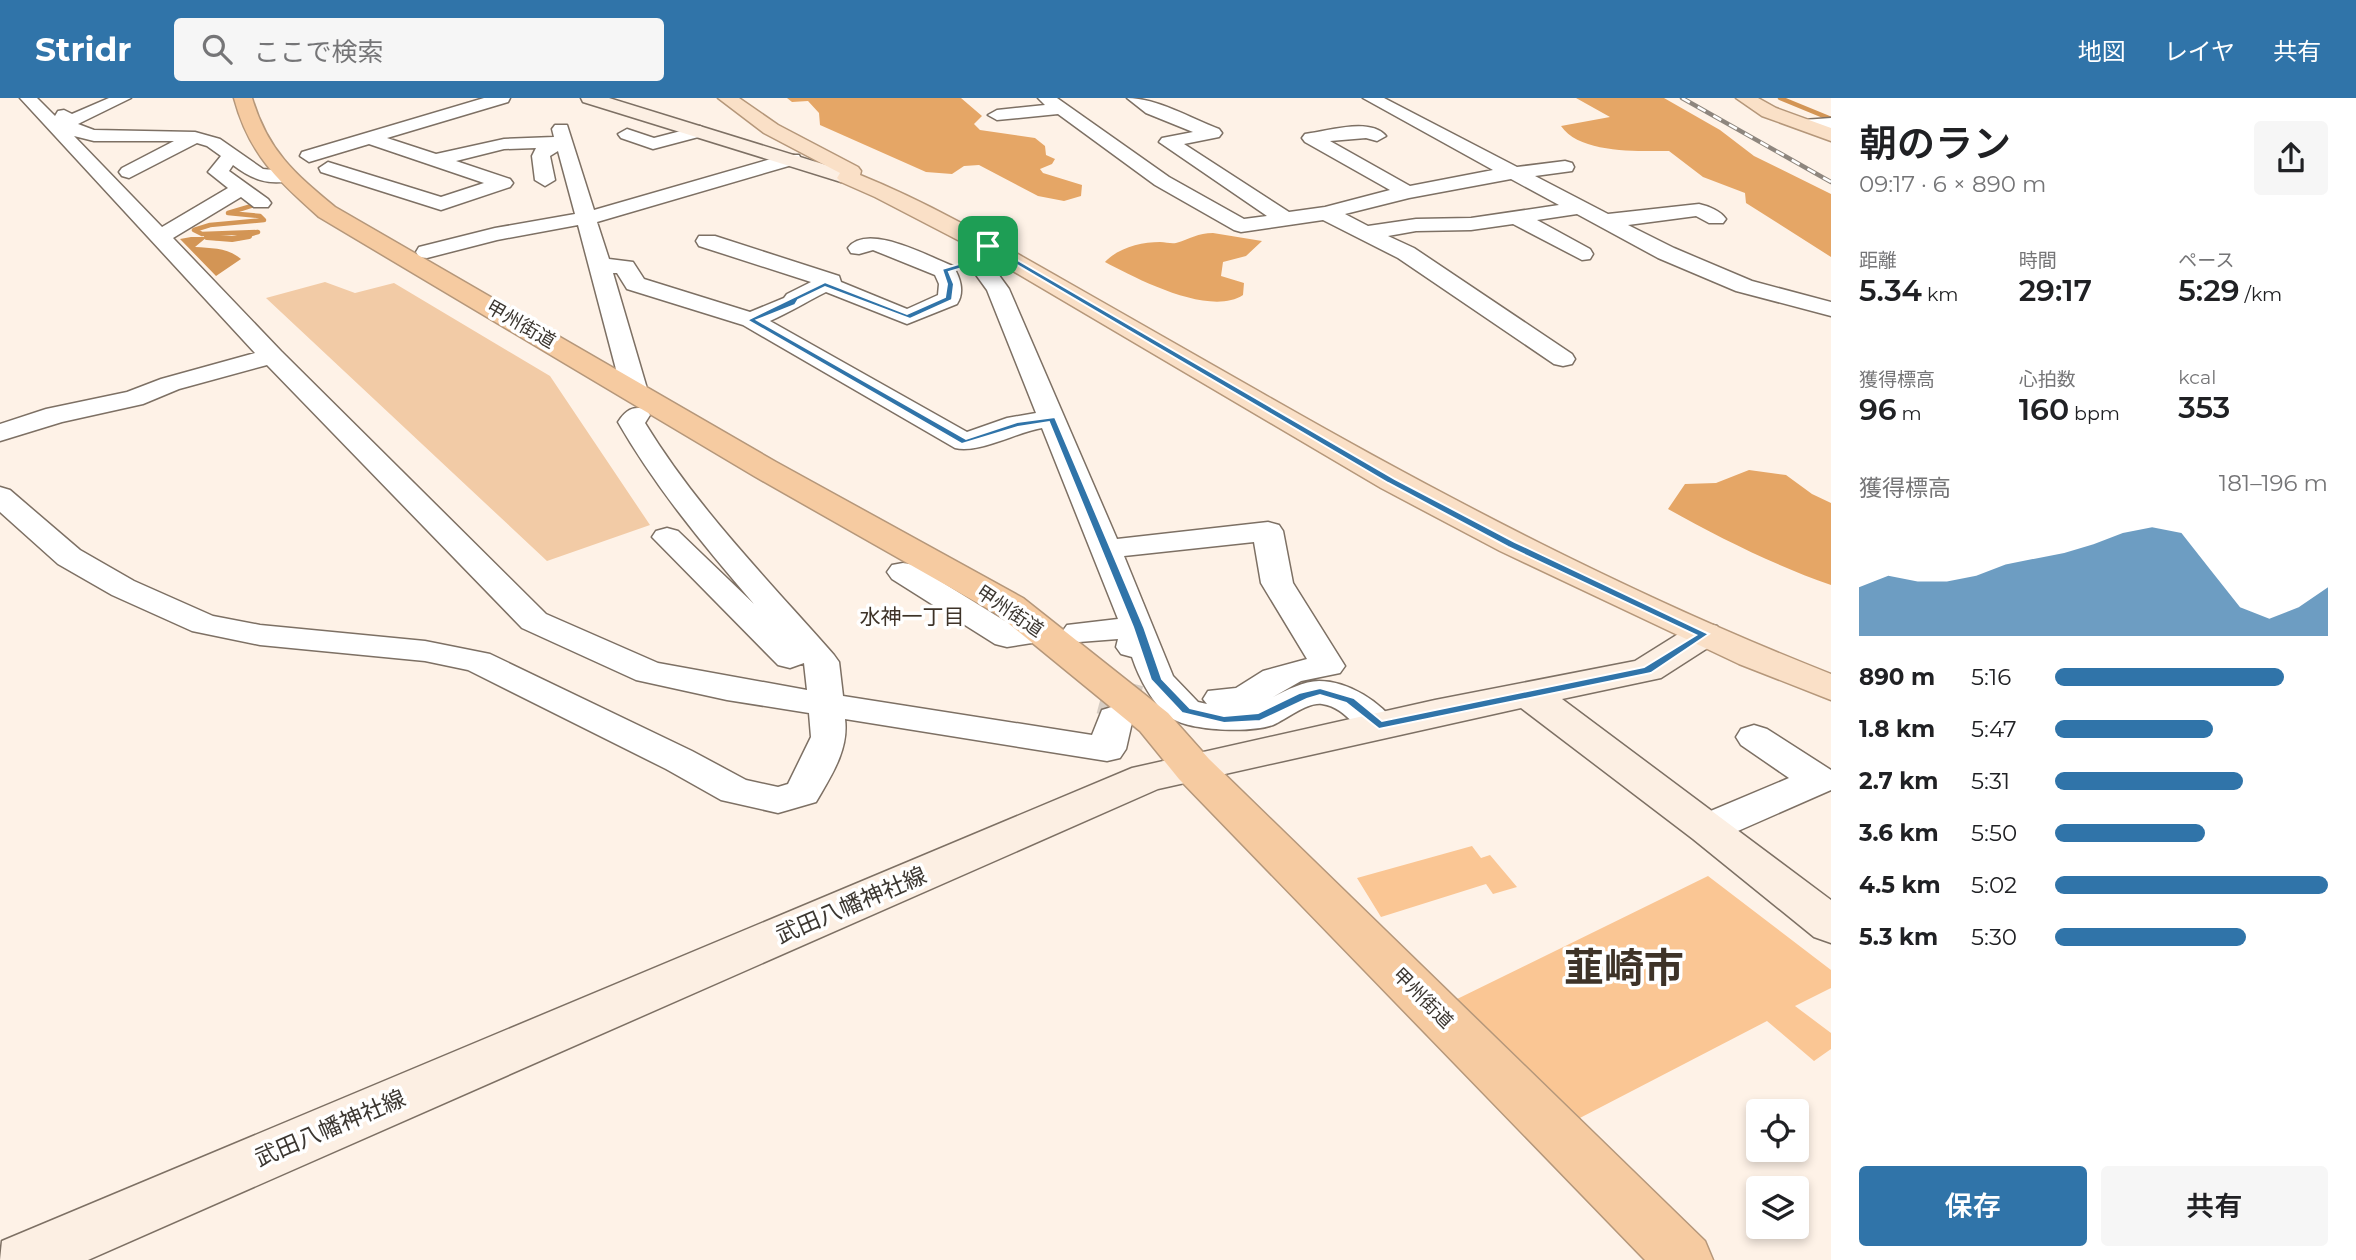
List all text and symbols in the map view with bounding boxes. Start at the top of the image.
search box [174,18,664,81]
text: Stridr [35,29,132,69]
icon: search [198,30,236,68]
text: ここで検索 [254,36,384,68]
text: 地図 [2078,37,2126,66]
text: レイヤ [2164,37,2235,66]
text: 共有 [2273,37,2321,66]
text: 朝のラン [1859,120,2011,167]
button: share [2254,121,2328,195]
text: 09:17 · 6 × 890 m [1859,170,2046,198]
pin [958,216,1018,276]
icon: arrive [969,227,1007,265]
text: 距離 [1859,249,1897,272]
text: 時間 [2019,249,2057,272]
text: ペース [2178,249,2234,272]
text: 5.34 [1859,272,1922,309]
text: 29:17 [2019,272,2092,309]
text: 5:29 [2178,272,2239,309]
text: km [1922,283,1958,306]
text: /km [2239,283,2282,306]
street label: 甲州街道 [482,295,560,353]
text: kcal [2178,366,2216,389]
text: 獲得標高 [1859,368,1935,391]
text: 心拍数 [2019,368,2076,391]
text: 353 [2178,389,2230,426]
text: 96 [1859,391,1897,428]
text: 160 [2019,391,2069,428]
text: m [1897,402,1922,425]
text: bpm [2069,402,2120,425]
text: 181–196 m [2219,469,2328,497]
text: 獲得標高 [1859,474,1951,502]
street label: 甲州街道 [972,580,1048,642]
district label: 水神一丁目 [860,604,965,629]
text: 890 m [1859,663,1935,691]
text: 5:16 [1971,663,2011,691]
text: 1.8 km [1859,715,1935,743]
text: 5:47 [1971,715,2017,743]
text: 2.7 km [1859,767,1938,795]
text: 5:31 [1971,767,2010,795]
text: 3.6 km [1859,819,1939,847]
text: 5:50 [1971,819,2017,847]
street label: 武田八幡神社線 [771,861,931,949]
text: 4.5 km [1859,871,1941,899]
text: 5:02 [1971,871,2017,899]
text: 5.3 km [1859,923,1938,951]
text: 5:30 [1971,923,2017,951]
district label: 韮崎市 [1564,943,1684,992]
street label: 甲州街道 [1388,963,1458,1033]
street label: 武田八幡神社線 [250,1084,410,1172]
map controls [1746,1099,1809,1239]
button: locate [1746,1099,1809,1162]
button: 保存 [1859,1166,2087,1246]
button: 共有 [2101,1166,2328,1246]
button: layers [1746,1176,1809,1239]

